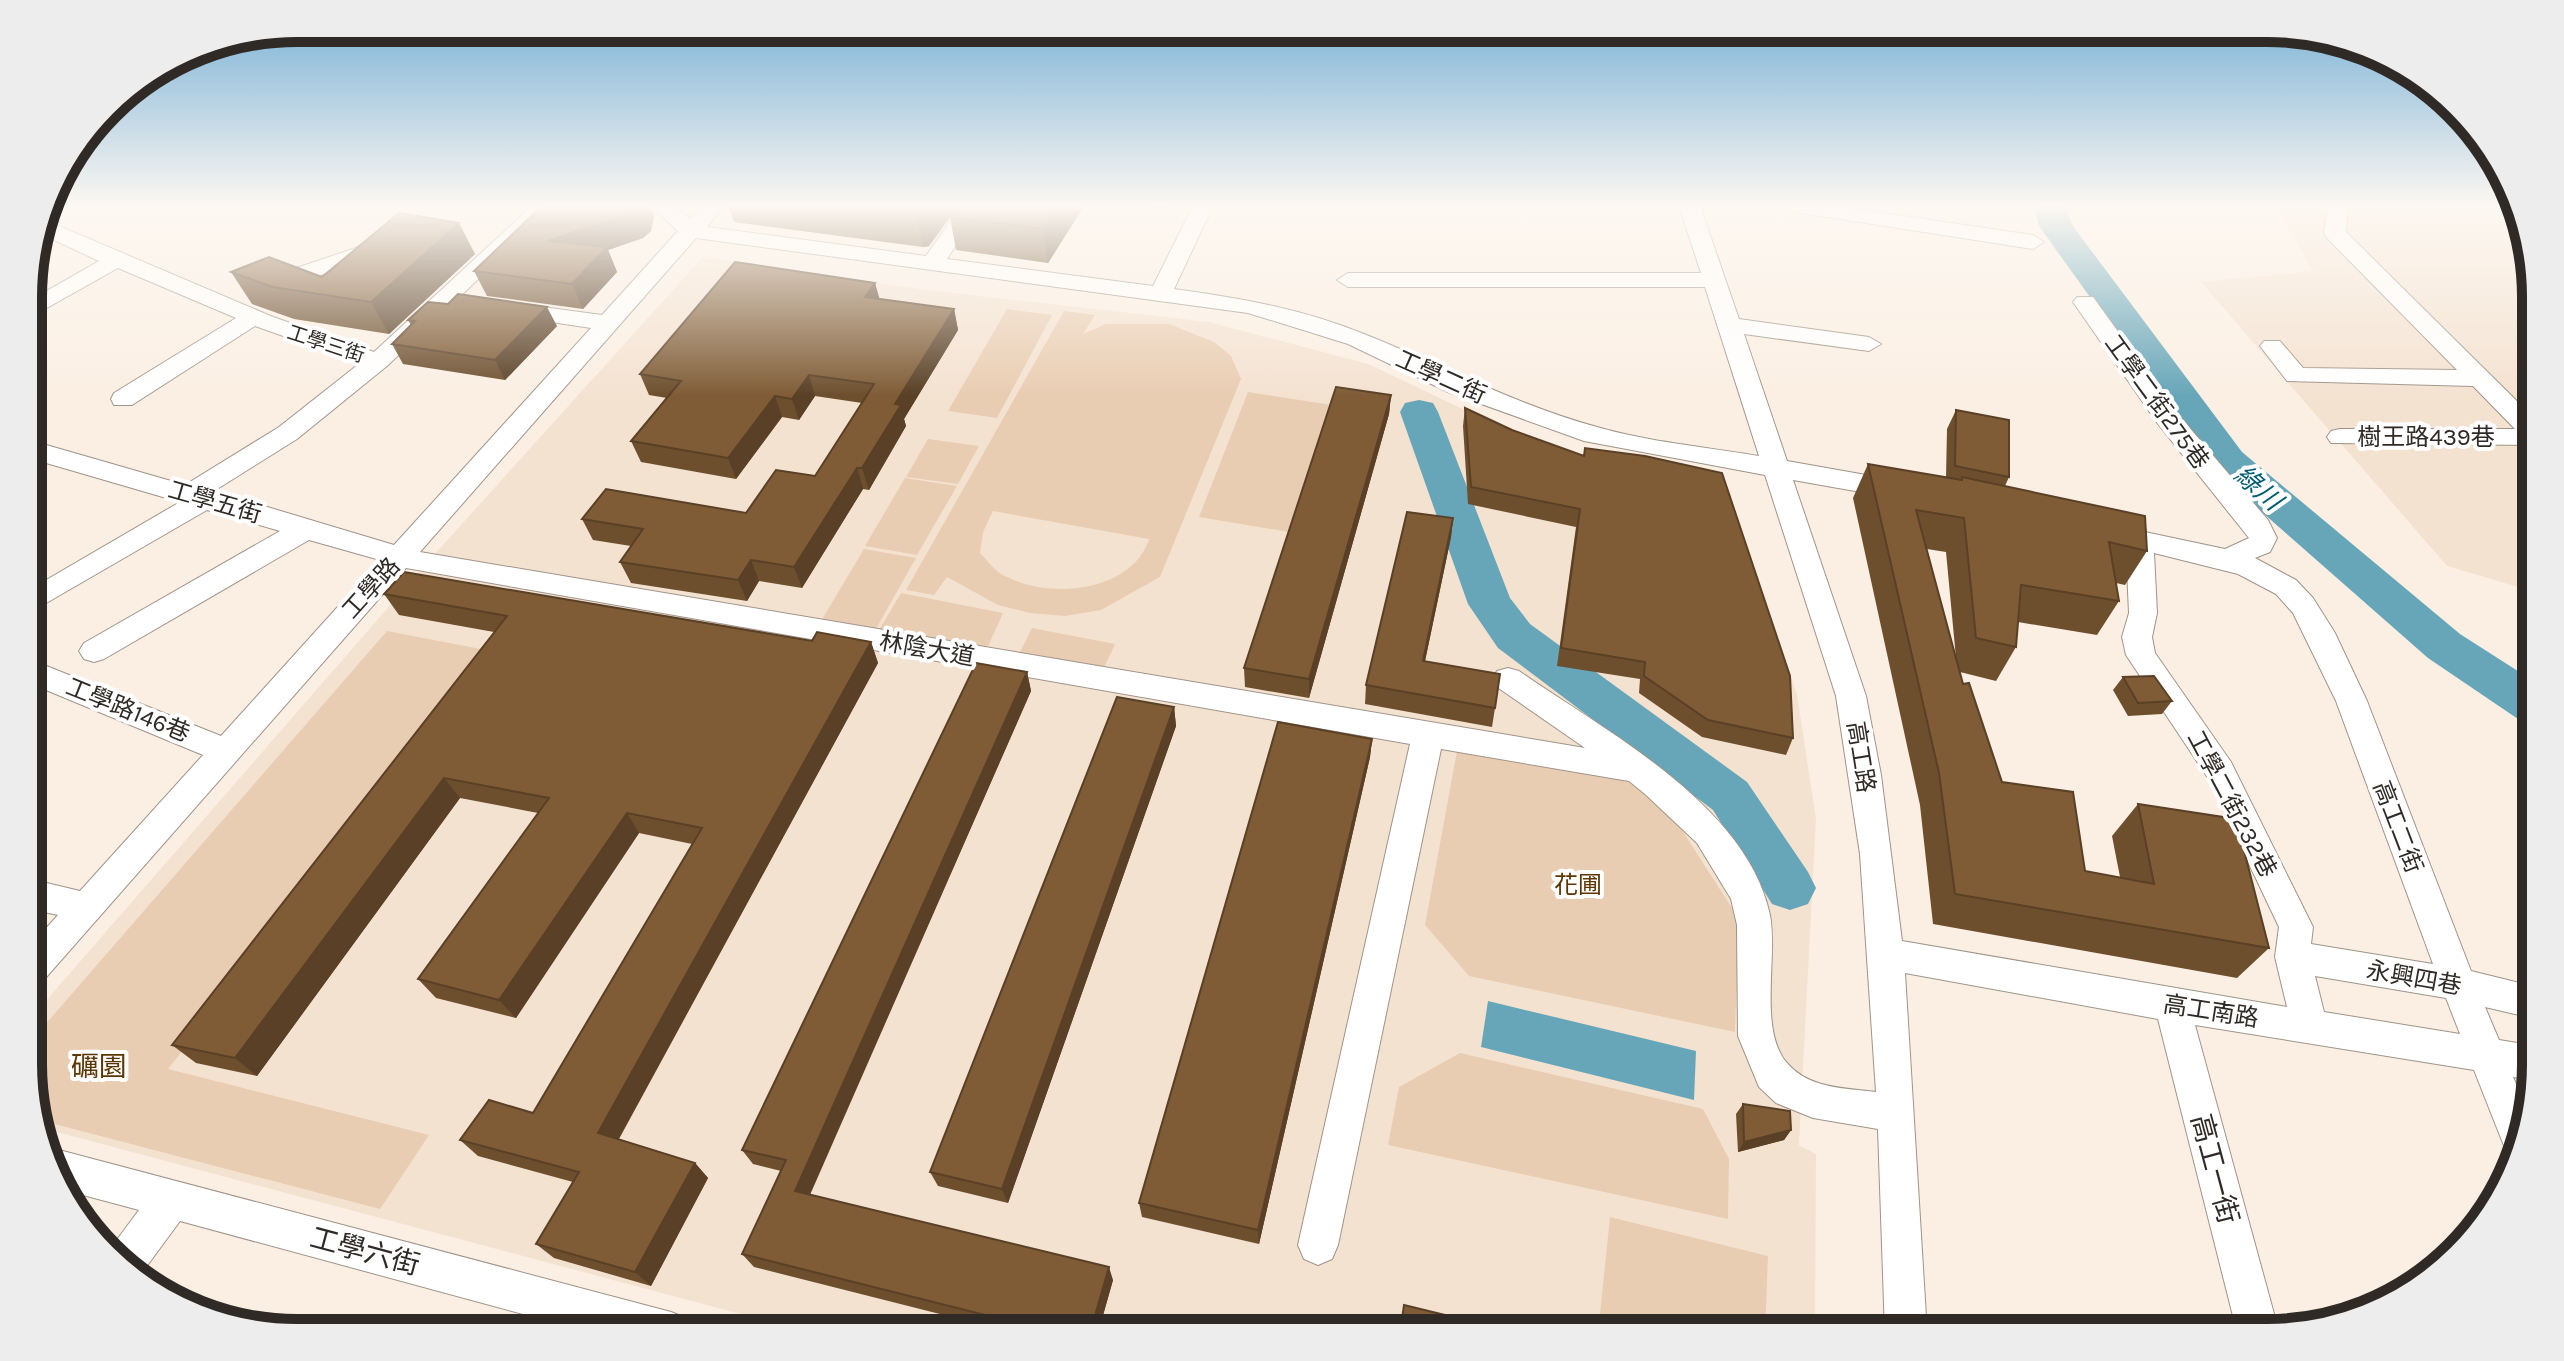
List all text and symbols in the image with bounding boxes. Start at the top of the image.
street label: 工學三街 [284,321,368,367]
street label: 工學二街275巷 [2099,330,2215,474]
street label: 工學二街 [1391,345,1491,409]
street label: 樹王路439巷 [2357,423,2495,451]
water label: 綠川 [2228,459,2290,519]
street label: 工學五街 [165,475,265,529]
street label: 工學路 [337,552,405,624]
street label: 林陰大道 [877,627,977,671]
street label: 工學路146巷 [62,672,194,748]
street label: 高工路 [1842,719,1880,795]
street label: 工學二街232巷 [2182,726,2282,882]
street label: 高工二街 [2368,777,2428,877]
park label: 花圃 [1554,871,1602,899]
street label: 永興四巷 [2364,956,2464,1000]
street label: 高工南路 [2161,990,2261,1032]
park label: 礪園 [71,1050,127,1083]
street label: 高工一街 [2185,1111,2245,1227]
street label: 工學六街 [307,1221,423,1281]

